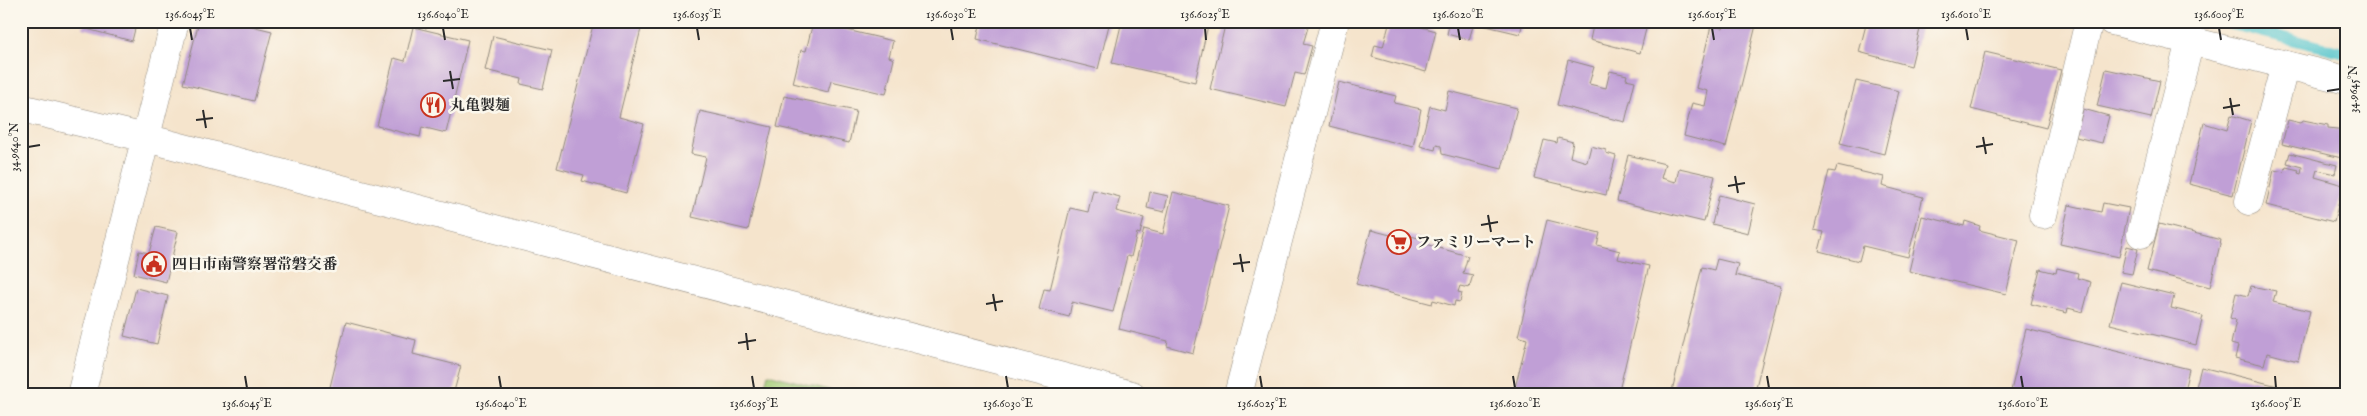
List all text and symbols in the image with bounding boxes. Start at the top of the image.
text: 136.6045°E [165,7,215,22]
text: 136.6040°E [417,7,469,22]
text: 136.6035°E [673,7,721,22]
text: 136.6030°E [926,7,976,22]
text: 136.6025°E [1180,7,1230,22]
text: 136.6020°E [1432,7,1484,22]
text: 136.6015°E [1688,7,1736,22]
text: 136.6010°E [1941,7,1991,22]
text: 136.6005°E [2194,7,2244,22]
text: 34.9645°N [2346,64,2361,113]
restaurant icon: 丸亀製麺 [420,92,446,118]
place label: 丸亀製麺 [450,96,510,115]
text: 34.9640°N [7,122,22,172]
supermarket icon: ファミリーマート [1386,229,1412,255]
place label: ファミリーマート [1416,233,1536,252]
public building icon: 四日市南警察署常磐交番 [141,251,167,277]
place label: 四日市南警察署常磐交番 [172,255,338,274]
text: 136.6045°E [222,396,272,411]
text: 136.6040°E [475,396,527,411]
text: 136.6035°E [730,396,778,411]
text: 136.6030°E [983,396,1033,411]
text: 136.6025°E [1237,396,1287,411]
text: 136.6020°E [1489,396,1541,411]
text: 136.6015°E [1745,396,1793,411]
text: 136.6010°E [1998,396,2048,411]
text: 136.6005°E [2251,396,2301,411]

